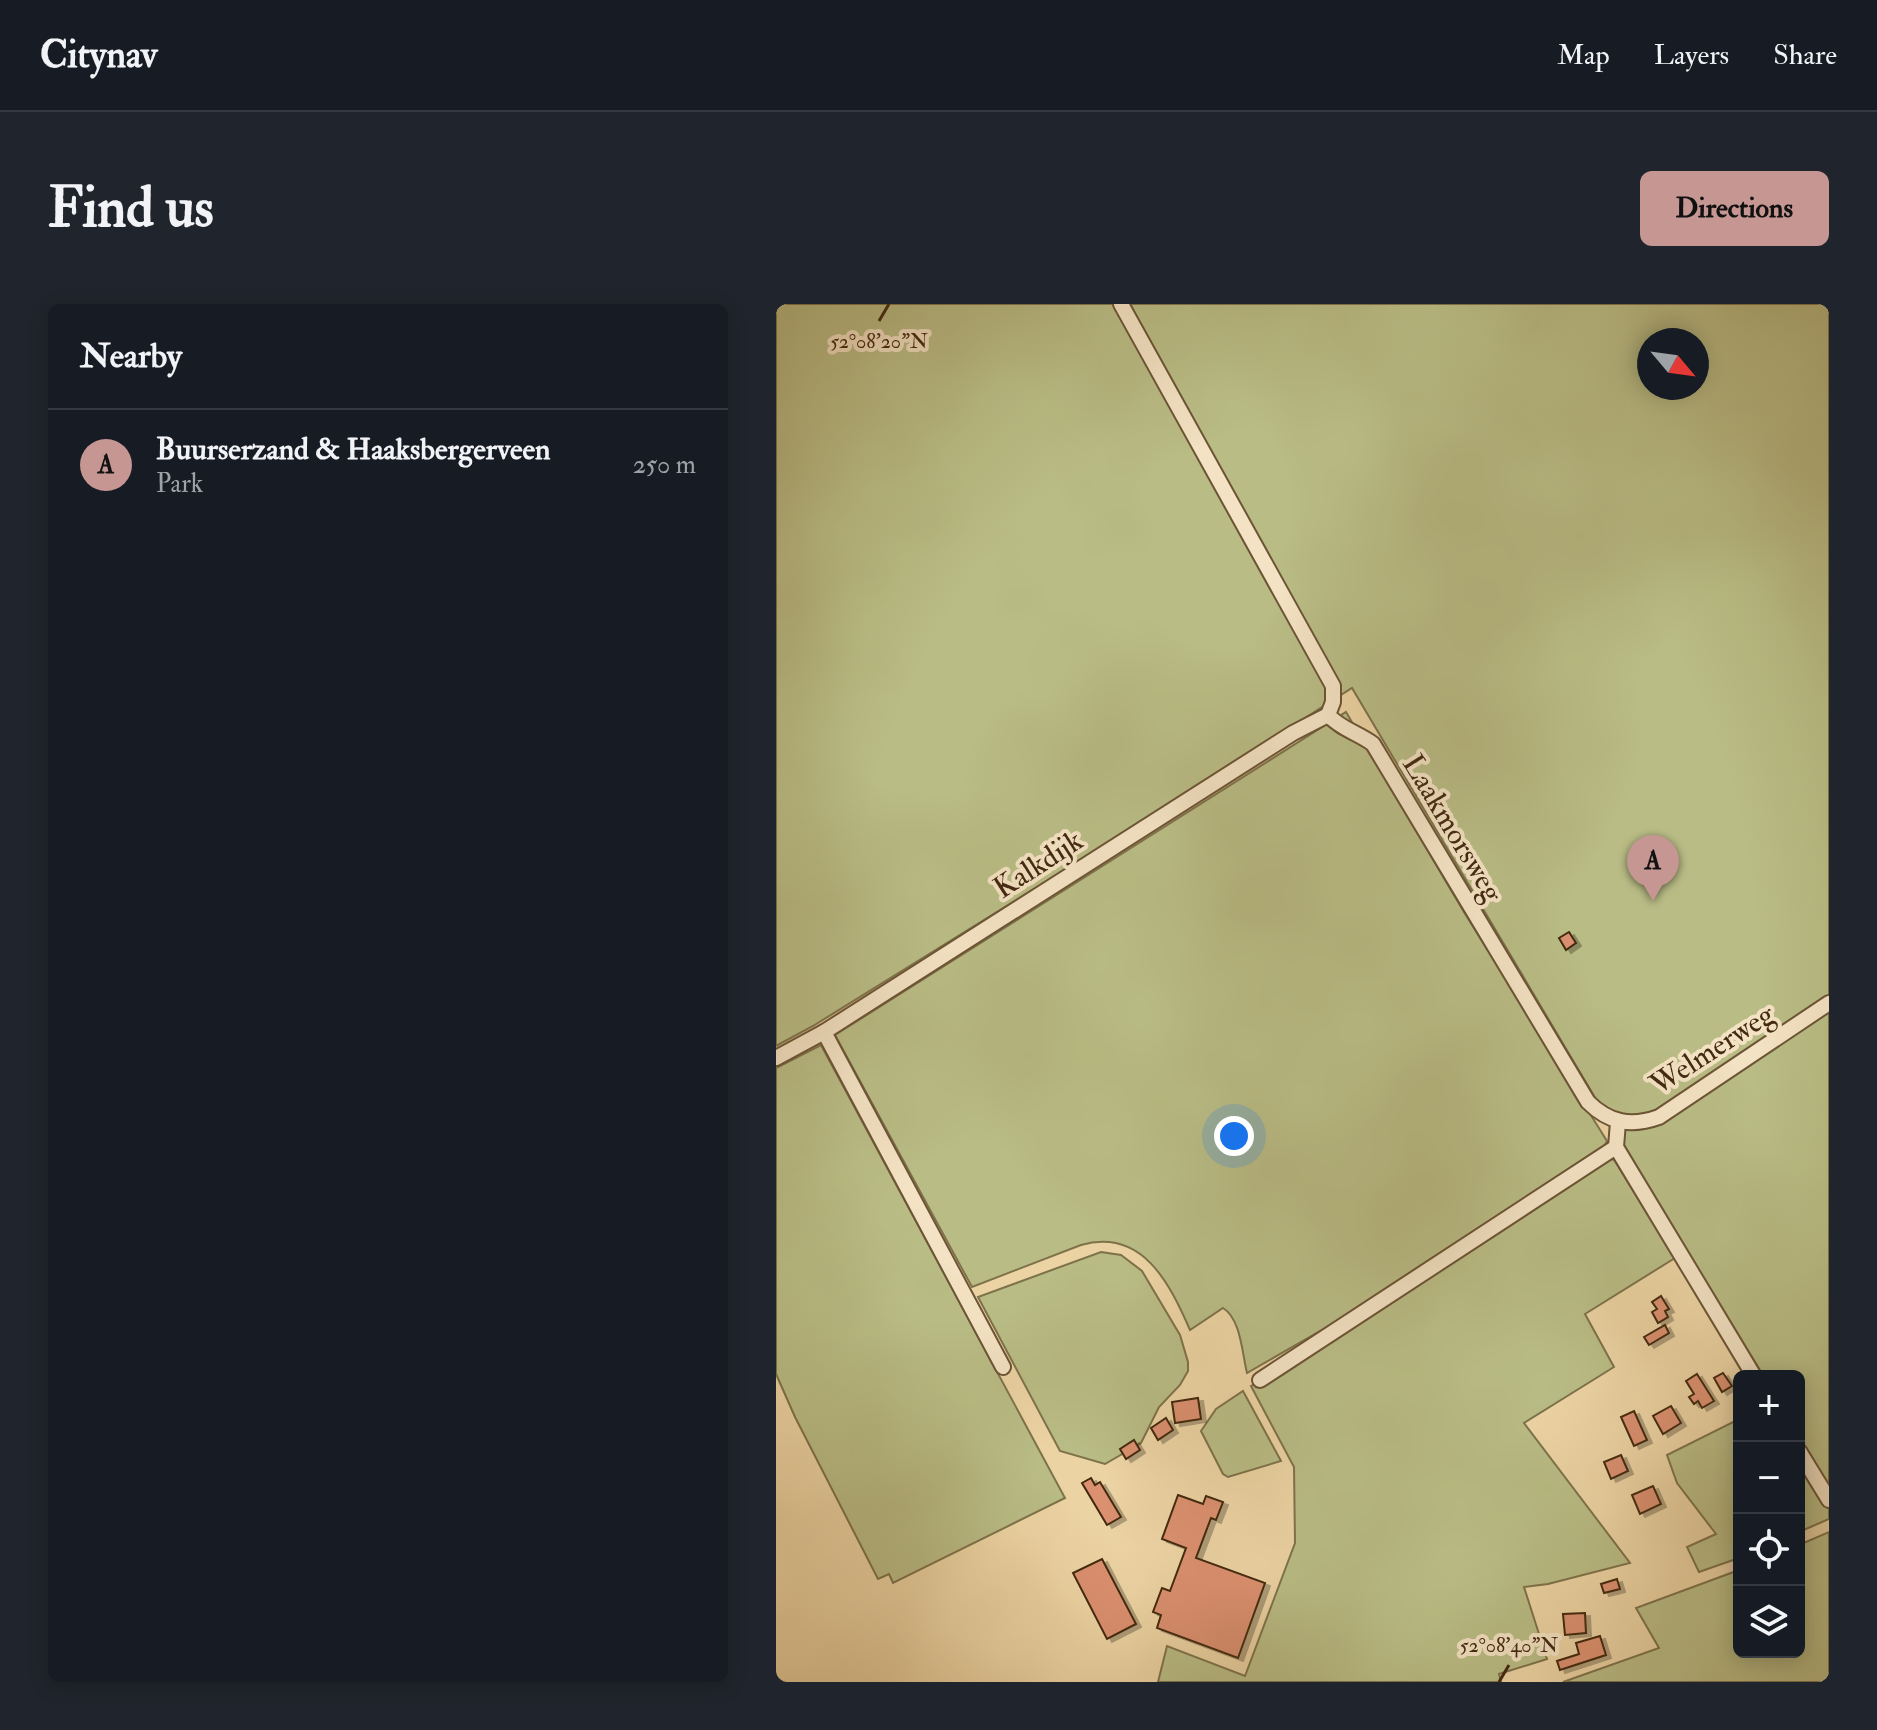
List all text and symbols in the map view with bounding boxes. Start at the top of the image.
text: Citynav [40,31,157,79]
text: Map [1557,38,1610,73]
text: Layers [1654,38,1729,73]
text: Share [1773,38,1837,73]
button: Directions [1640,171,1829,246]
text: Find us [48,173,214,244]
north arrow [1637,328,1709,400]
text: 52°08'20"N [830,329,928,354]
text: Nearby [80,335,182,378]
text: Buurserzand & Haaksbergerveen [156,431,551,468]
text: A [98,449,114,481]
text: 250 m [633,449,696,481]
text: Park [156,468,203,500]
street label: Laakmorsweg [1394,748,1512,910]
street label: Kalkdijk [987,822,1090,907]
pin: A [1627,835,1679,901]
street label: Welmerweg [1642,995,1782,1104]
your location [1214,1116,1254,1156]
map controls [1733,1370,1805,1658]
button: + [1733,1370,1805,1442]
button: − [1733,1442,1805,1514]
button: locate [1733,1514,1805,1586]
button: layers [1733,1586,1805,1658]
text: 52°08'40"N [1460,1633,1558,1658]

